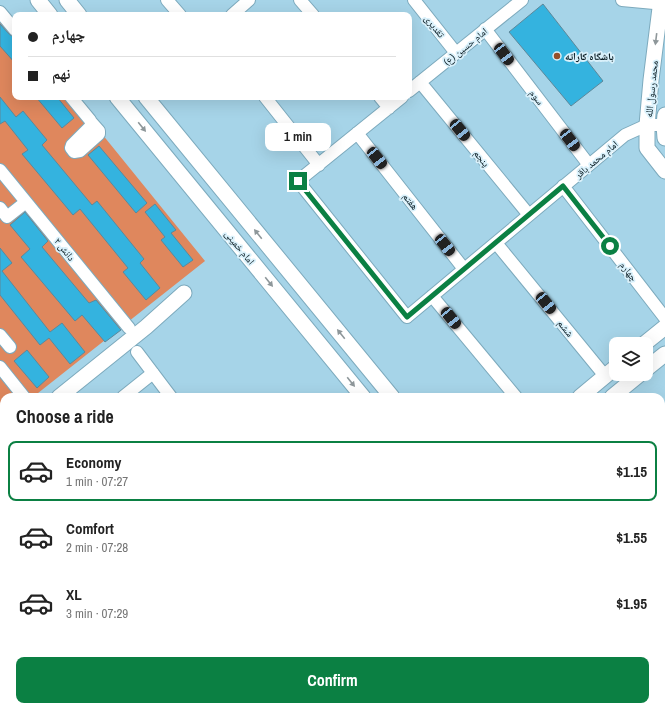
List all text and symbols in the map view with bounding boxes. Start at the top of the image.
street label: تقدیری [421,12,448,40]
text: چهارم [52,24,85,45]
street label: امام حسین (ع) [441,25,491,69]
one-way arrow [653,33,660,45]
car [492,41,516,67]
place label: باشگاه کاراته [565,50,614,63]
marker: باشگاه کاراته [552,51,562,61]
street label: محمد رسول الله [642,60,661,118]
text: نهم [52,63,70,84]
street label: سوم [526,87,547,109]
car [448,117,472,143]
one-way arrow [137,122,146,133]
callout: 1 min [265,123,331,151]
car [558,127,582,153]
text: 1 min [284,128,312,145]
street label: امام محمد باقر [571,138,621,183]
car [365,145,389,171]
street label: پنجم [470,147,492,170]
route end [289,172,307,190]
street label: هفتم [399,190,421,213]
street label: امام خمینی [221,227,257,268]
one-way arrow [254,228,263,239]
car [433,232,457,258]
street label: دانش ۲ [51,235,78,264]
route start [601,237,619,255]
street label: چهارم [616,259,641,285]
one-way arrow [264,276,273,287]
car [534,290,558,316]
car [439,305,463,331]
street label: ششم [554,317,577,341]
one-way arrow [336,329,345,340]
map controls [609,337,653,381]
button: layers [609,337,653,381]
one-way arrow [347,377,356,388]
text: Choose a ride [16,404,114,429]
text: Economy [66,452,121,473]
icon: car [18,453,54,489]
text: $1.15 [616,461,647,482]
text: 1 min · 07:27 [66,473,128,490]
text: Comfort [66,518,114,539]
icon: car [18,519,54,555]
text: $1.55 [616,527,647,548]
text: 2 min · 07:28 [66,539,128,556]
text: XL [66,584,82,605]
icon: car [18,585,54,621]
text: $1.95 [616,593,647,614]
text: 3 min · 07:29 [66,605,128,622]
button: Confirm [16,657,649,703]

